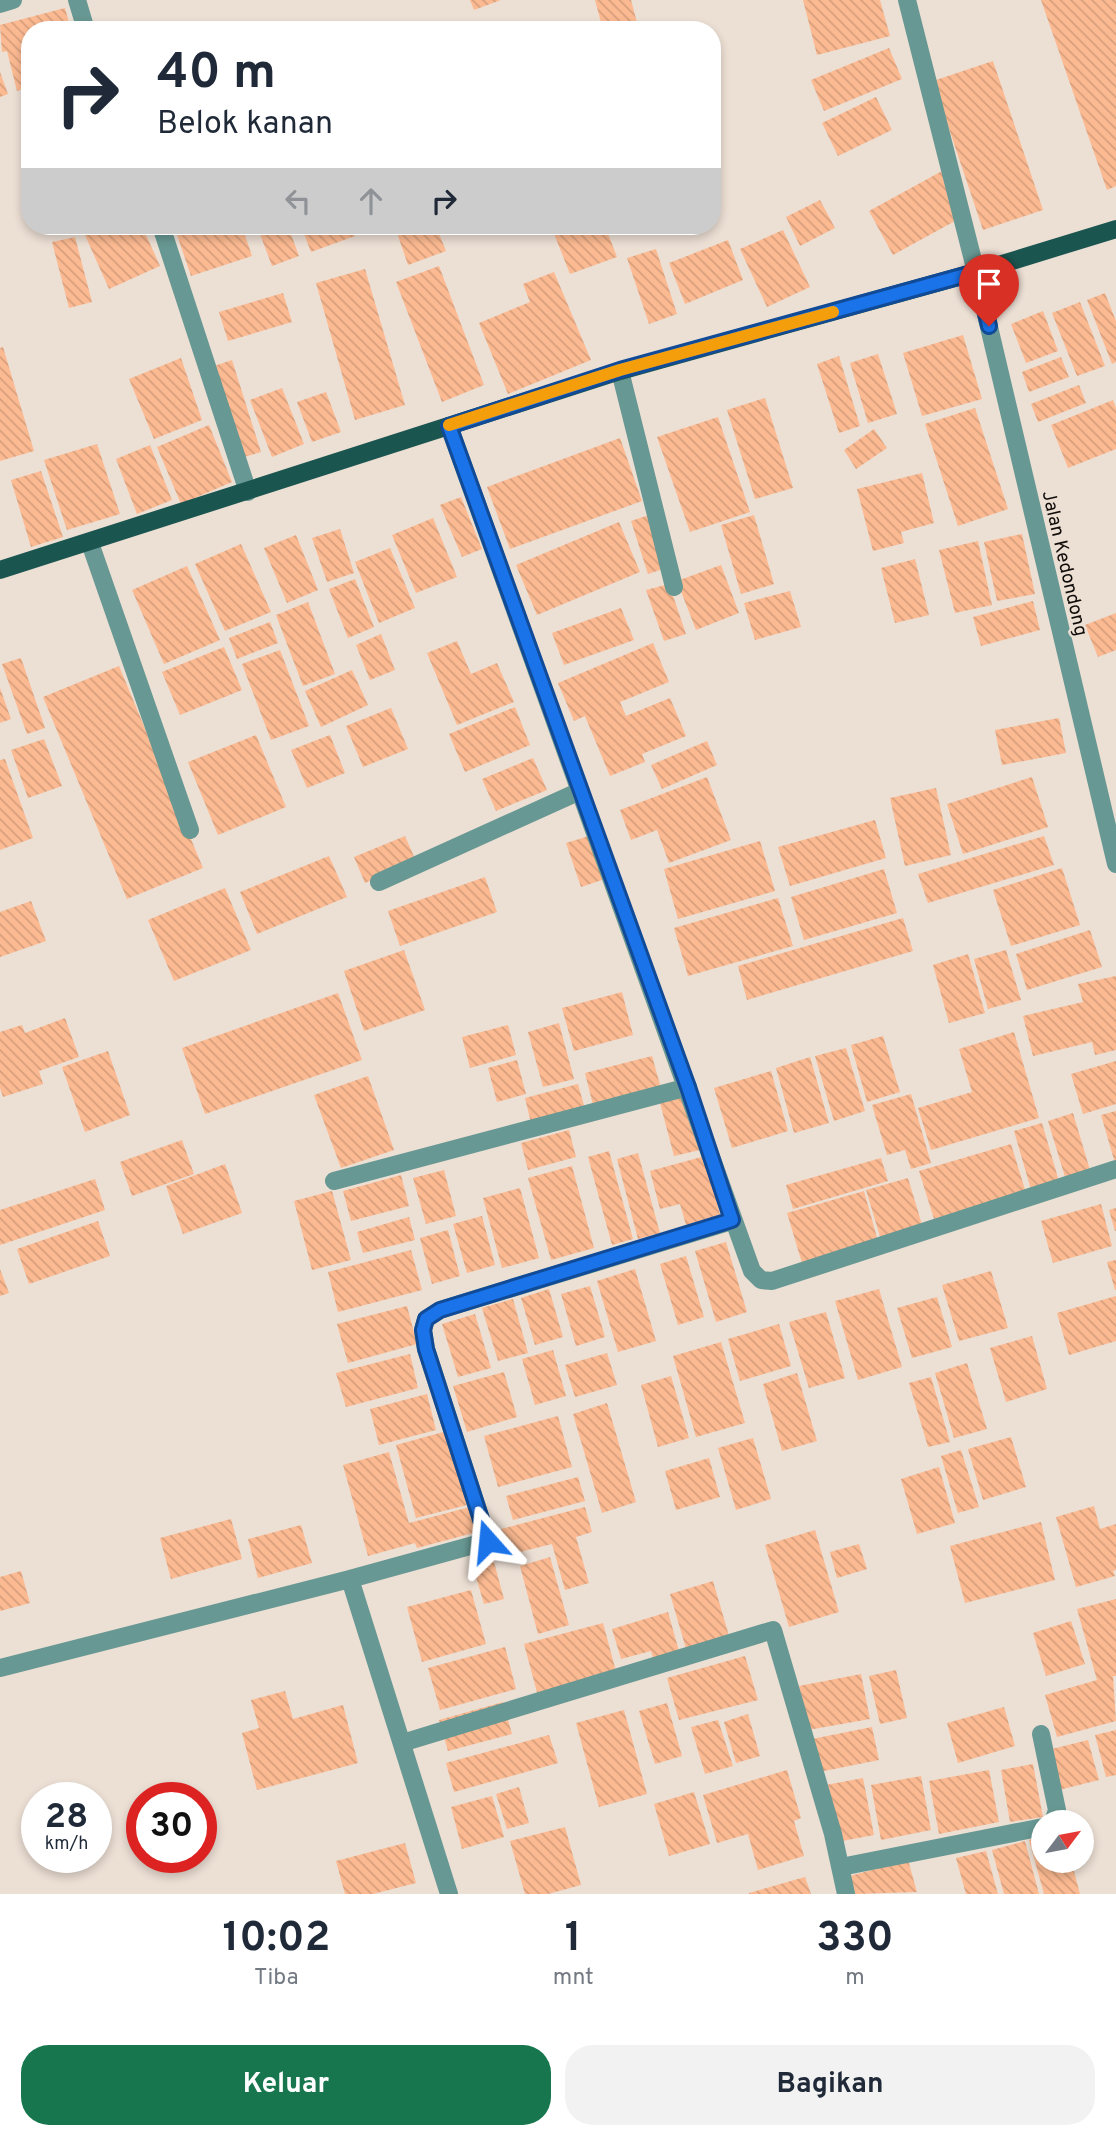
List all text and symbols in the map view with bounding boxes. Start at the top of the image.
text: 40 m [157,44,276,106]
icon: right [42,49,133,140]
text: Belok kanan [157,105,333,145]
icon: left [279,182,317,220]
icon: ahead [352,182,390,220]
icon: right [425,182,463,220]
pin [959,254,1019,326]
icon: arrive [970,265,1008,303]
street label: Jalan Kedondong [1036,488,1092,638]
position arrow [451,1504,525,1578]
speed limit sign: 30 [126,1782,217,1873]
text: 28 [45,1796,88,1840]
north arrow [1031,1810,1094,1872]
map controls [1031,1810,1094,1873]
text: km/h [45,1833,88,1856]
text: 10:02 [222,1913,330,1966]
text: 1 [565,1913,582,1966]
text: 330 [816,1913,894,1966]
text: Tiba [254,1964,299,1993]
text: mnt [553,1964,594,1993]
text: m [845,1964,865,1993]
button: Keluar [21,2045,551,2125]
button: Bagikan [565,2045,1095,2125]

